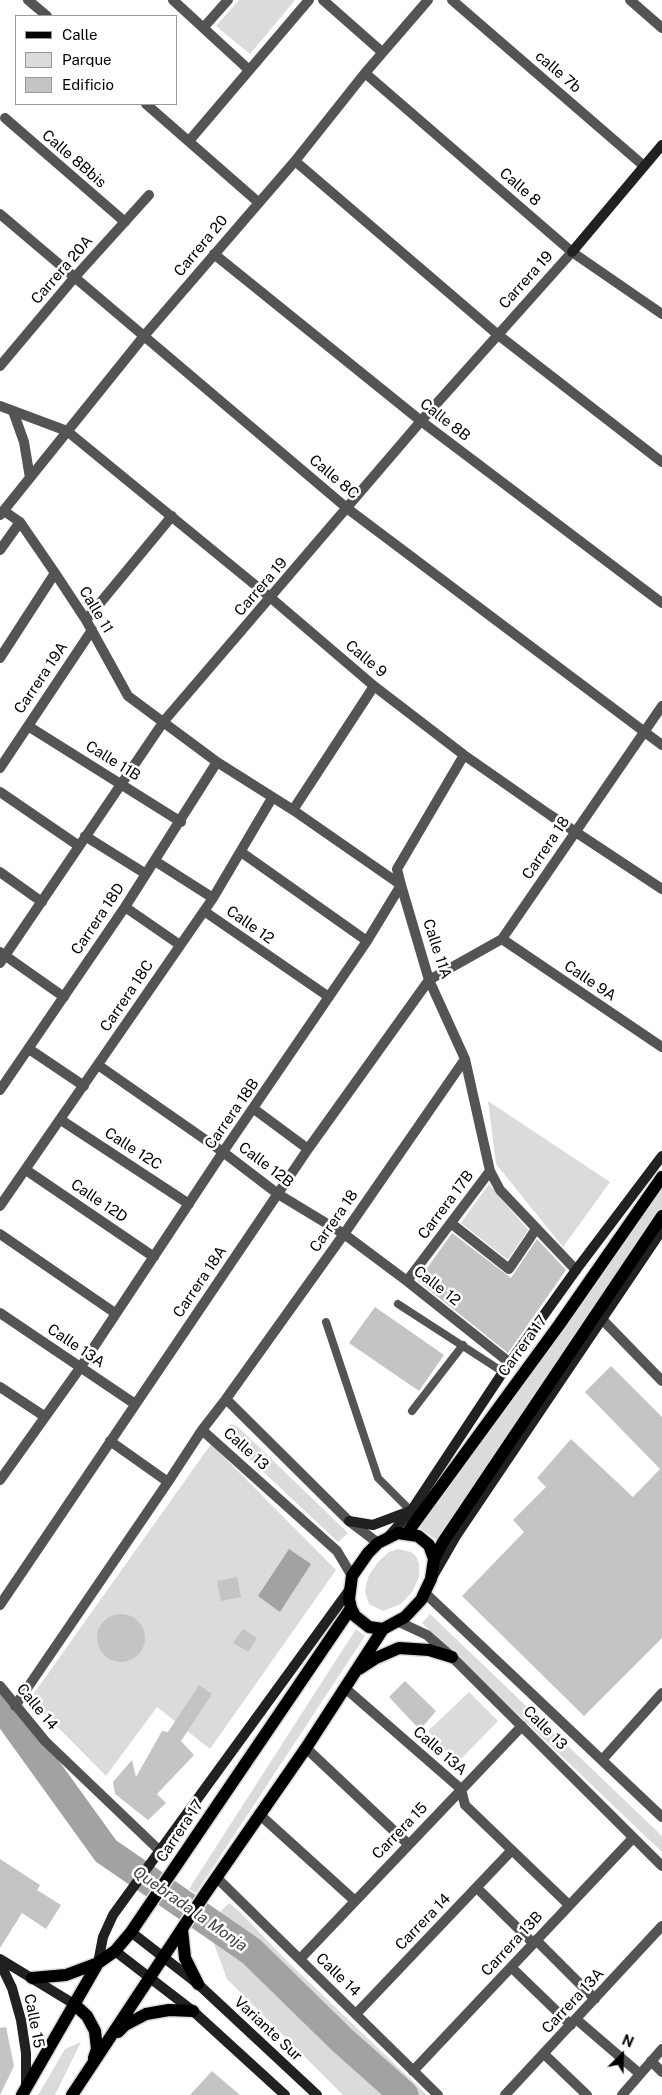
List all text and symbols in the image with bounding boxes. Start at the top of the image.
legend [15,15,178,105]
text: Calle [62,26,98,43]
street label: calle 7b [531,47,585,97]
text: Parque [62,51,112,68]
text: Edificio [62,76,114,93]
street label: Calle 8Bbis [38,126,110,192]
street label: Calle 8 [496,164,544,210]
street label: Carrera 20 [170,212,232,280]
street label: Carrera 20A [27,232,97,308]
street label: Carrera 19 [495,247,557,313]
street label: Calle 8B [416,395,474,445]
street label: Calle 8C [306,451,362,503]
street label: Carrera 19 [231,554,291,620]
street label: Calle 11 [75,583,117,637]
street label: Calle 9 [342,637,390,681]
street label: Carrera 19A [11,639,71,717]
street label: Calle 11B [82,737,144,785]
street label: Carrera 18 [518,813,574,883]
street label: Carrera 18D [68,880,128,958]
street label: Calle 12 [223,902,277,948]
street label: Calle 11A [419,917,455,981]
street label: Carrera 18C [97,957,157,1035]
street label: Calle 9A [560,957,620,1005]
street label: Carrera 18B [201,1075,263,1153]
street label: Calle 12C [101,1124,165,1174]
street label: Calle 12B [235,1138,297,1192]
street label: Carrera 17B [414,1167,478,1243]
street label: Calle 12D [67,1175,131,1227]
street label: Carrera 18 [306,1186,362,1256]
street label: Carrera 18A [169,1243,231,1321]
street label: Calle 12 [410,1262,464,1310]
street label: Carrera 17 [495,1312,551,1380]
street label: Calle 13A [44,1320,108,1372]
street label: Calle 13 [220,1424,272,1474]
street label: Calle 14 [13,1680,61,1734]
street label: Calle 13 [519,1702,571,1754]
street label: Calle 13A [409,1723,471,1779]
street label: Carrera 17 [153,1796,207,1866]
street label: Carrera 15 [369,1799,431,1863]
water label: Quebrada la Monja [129,1862,251,1956]
street label: Carrera 14 [392,1890,454,1954]
street label: Carrera 13B [478,1908,546,1980]
street label: Calle 14 [312,1950,364,2000]
street label: Carrera 13A [538,1965,608,2037]
street label: Calle 15 [20,1992,48,2050]
street label: Variante Sur [230,1993,306,2065]
north arrow [597,2030,647,2080]
text: N [620,2032,636,2051]

